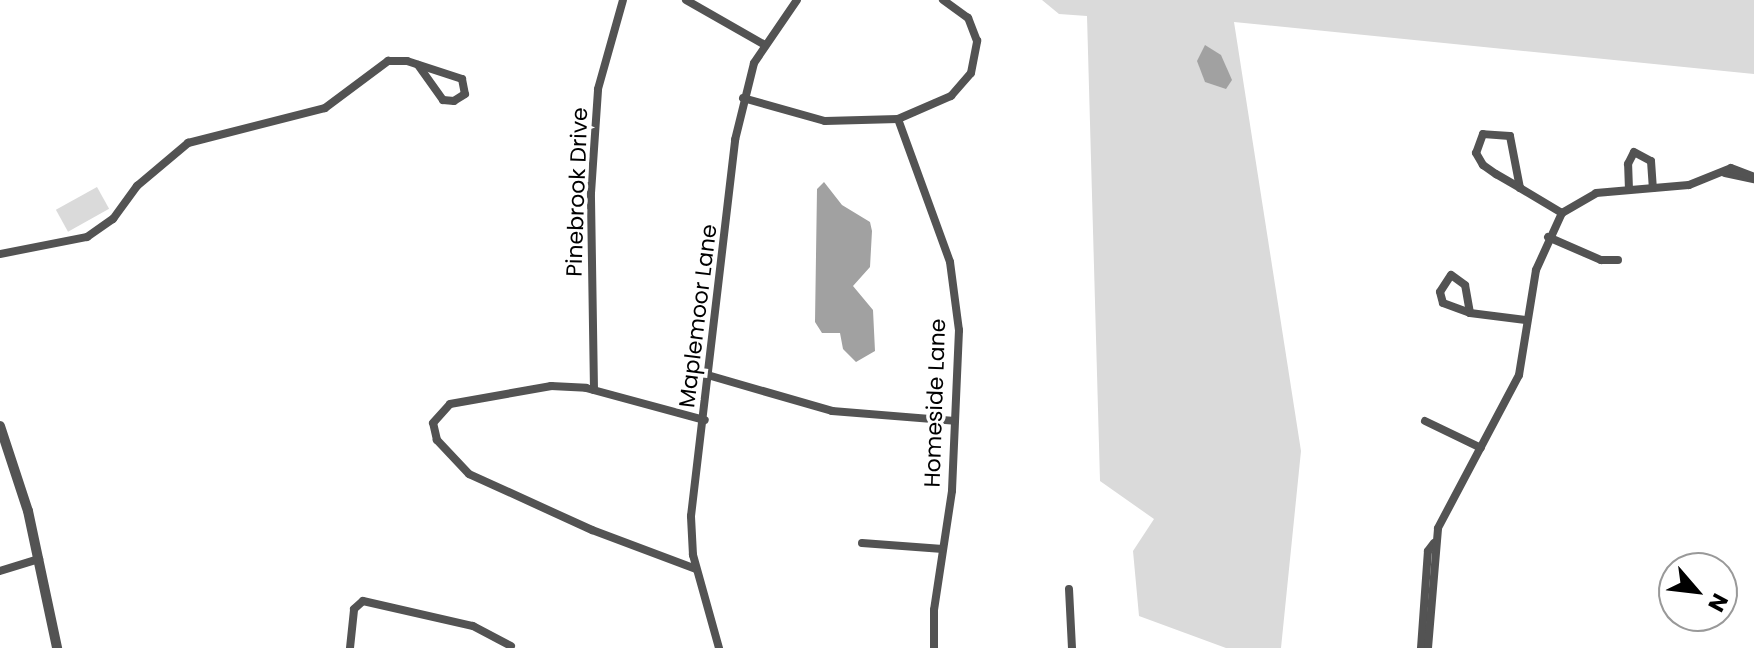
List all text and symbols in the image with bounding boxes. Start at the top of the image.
street label: Pinebrook Drive [561,107,593,277]
street label: Maplemoor Lane [674,223,722,409]
street label: Homeside Lane [919,318,951,488]
north arrow [1658,552,1738,632]
text: N [1700,588,1735,617]

